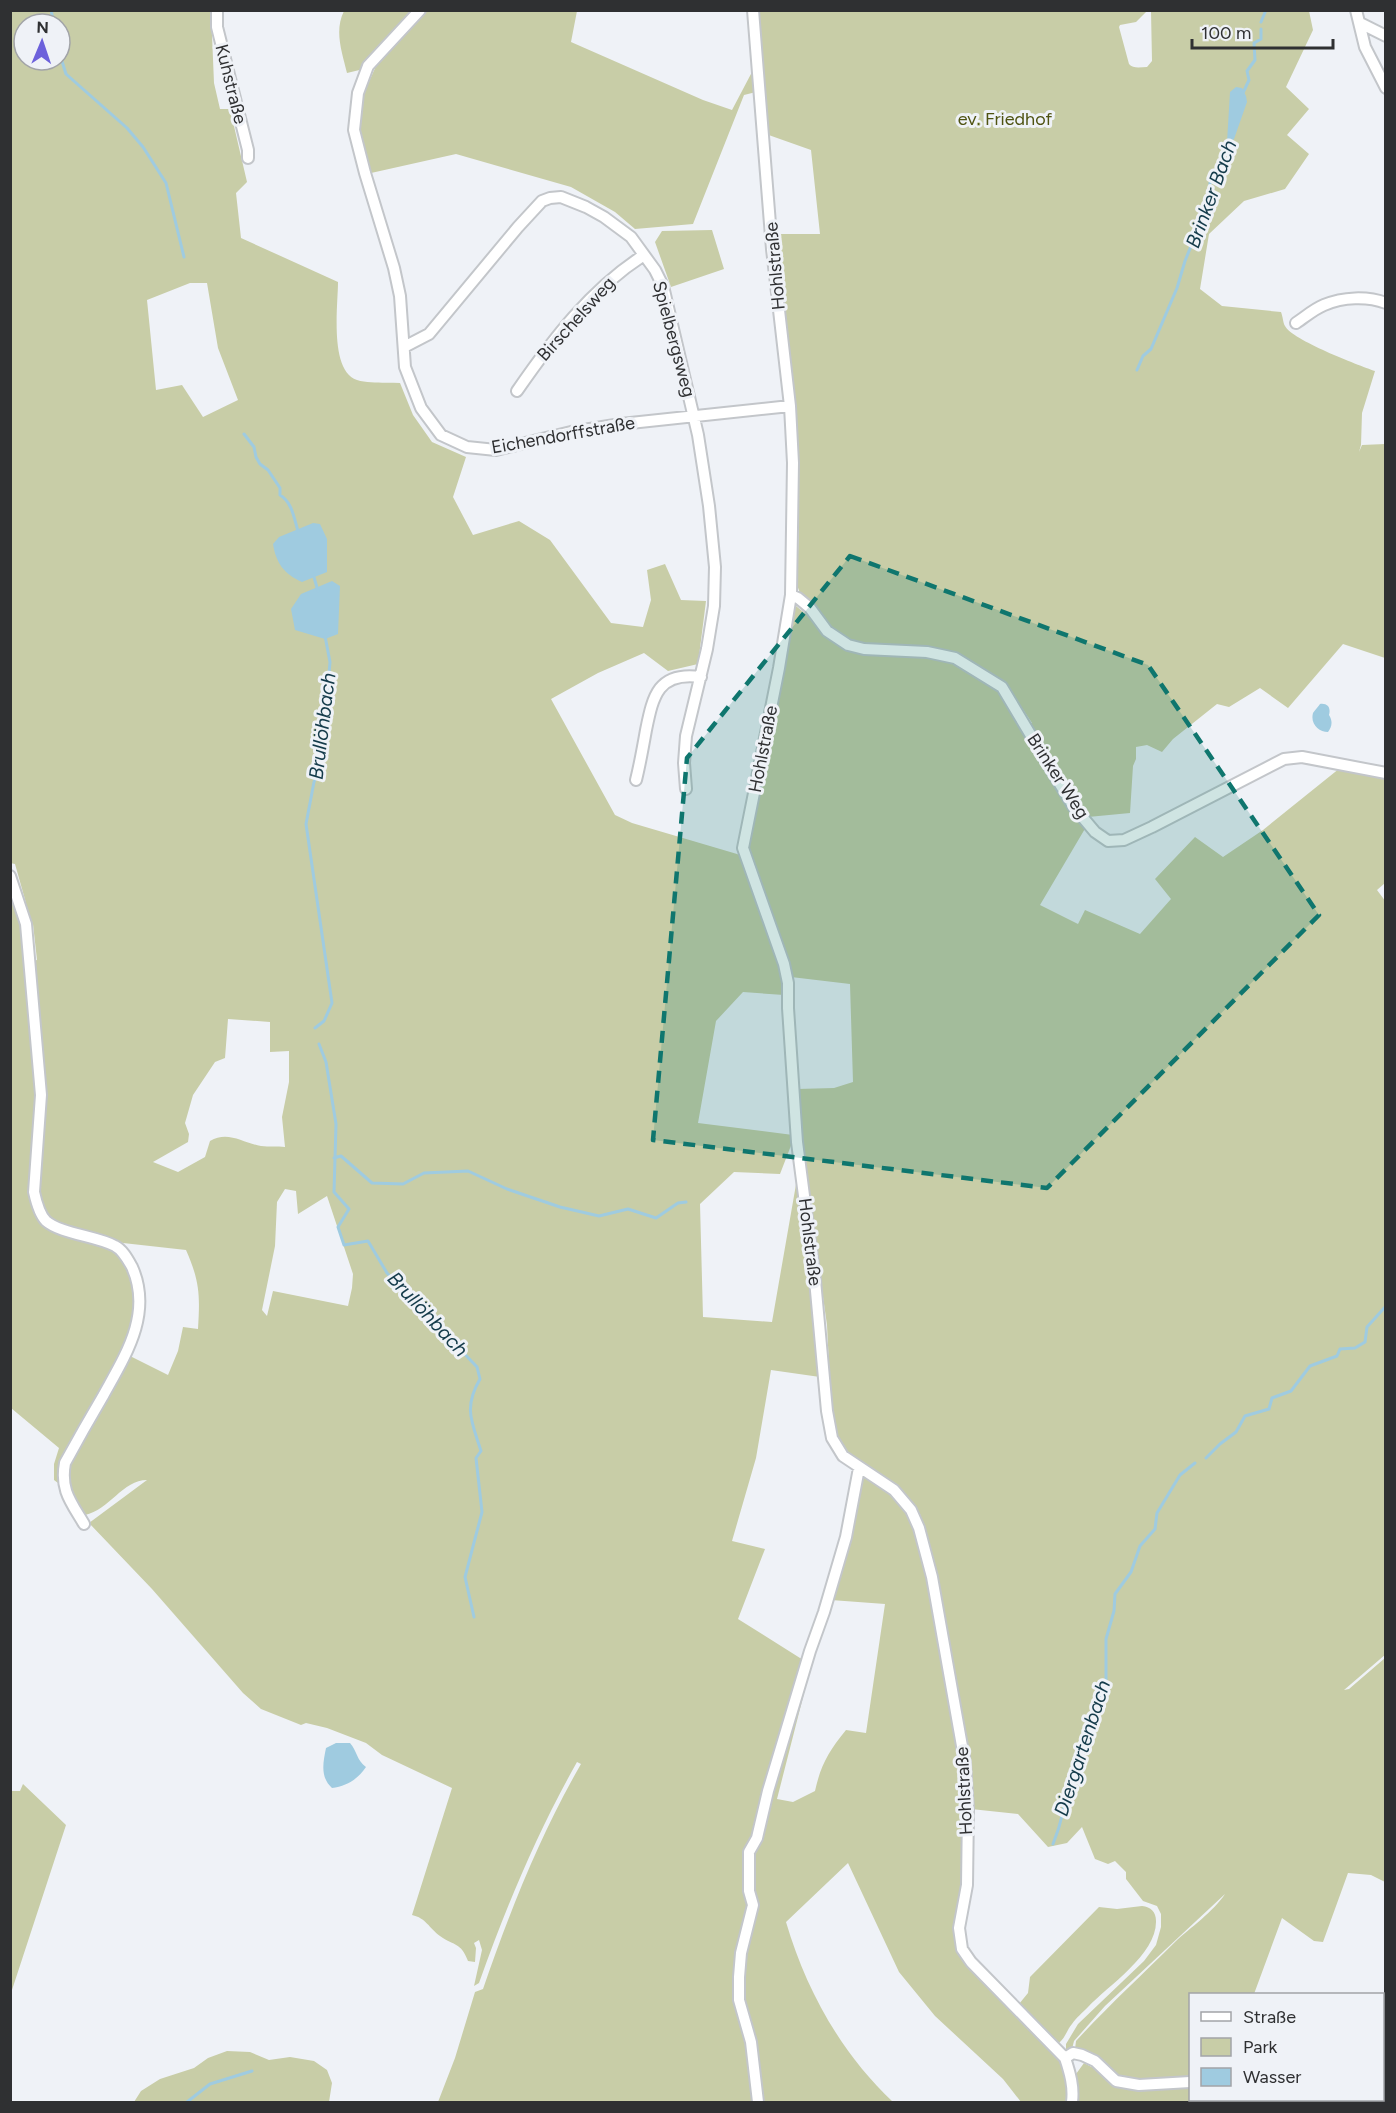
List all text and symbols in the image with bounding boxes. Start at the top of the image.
north arrow [12,12,72,72]
scale bar [1192,12,1333,50]
text: N [36,18,49,37]
text: 100 m [1201,22,1251,44]
street label: Kuhstraße [210,42,252,126]
park label: ev. Friedhof [958,108,1053,130]
water label: Brinker Bach [1180,137,1242,251]
street label: Hohlstraße [760,221,790,311]
street label: Birschelsweg [532,272,620,366]
street label: Spielbergsweg [648,278,700,400]
street label: Eichendorffstraße [490,412,637,458]
water label: Brullöhbach [304,671,340,781]
street label: Hohlstraße [744,703,782,794]
street label: Brinker Weg [1022,729,1094,823]
street label: Hohlstraße [794,1197,826,1287]
water label: Brullöhbach [383,1267,473,1361]
water label: Diergartenbach [1049,1677,1115,1819]
street label: Hohlstraße [951,1746,977,1836]
legend [1189,1993,1384,2101]
text: Straße [1243,2006,1296,2028]
text: Park [1243,2036,1278,2058]
text: Wasser [1243,2066,1301,2088]

